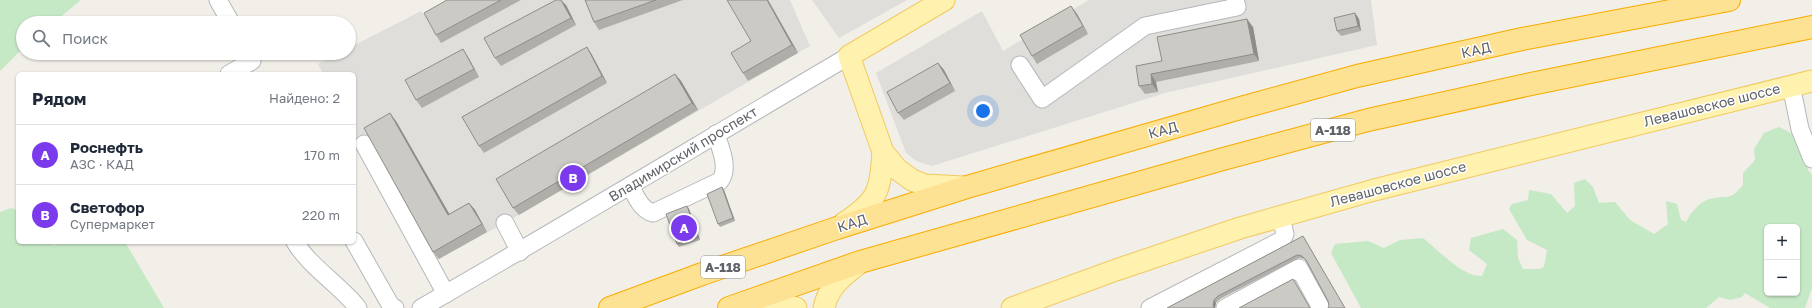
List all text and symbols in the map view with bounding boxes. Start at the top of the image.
search box [16,16,356,60]
icon: search [30,27,52,49]
text: Поиск [62,29,108,47]
street label: КАД [1459,38,1492,61]
street label: Левашовское шоссе [1642,79,1782,130]
text: Рядом [32,88,86,109]
text: Найдено: 2 [269,90,340,106]
your location [973,101,993,121]
street label: Владимирский проспект [605,102,760,205]
street label: КАД [1146,117,1180,142]
road number: А-118 [1311,119,1355,141]
text: Роснефть [70,138,143,156]
text: A [40,147,50,163]
text: 170 m [304,147,340,163]
text: АЗС · КАД [70,156,134,172]
street label: Левашовское шоссе [1328,157,1468,210]
pin: B [560,163,586,193]
text: Светофор [70,198,144,216]
text: B [40,207,50,223]
text: 220 m [302,207,340,223]
street label: КАД [835,210,869,235]
pin: A [671,213,697,243]
text: Супермаркет [70,216,155,232]
map controls [1764,224,1800,296]
button: + [1764,224,1800,260]
road number: А-118 [701,256,745,278]
button: − [1764,260,1800,296]

